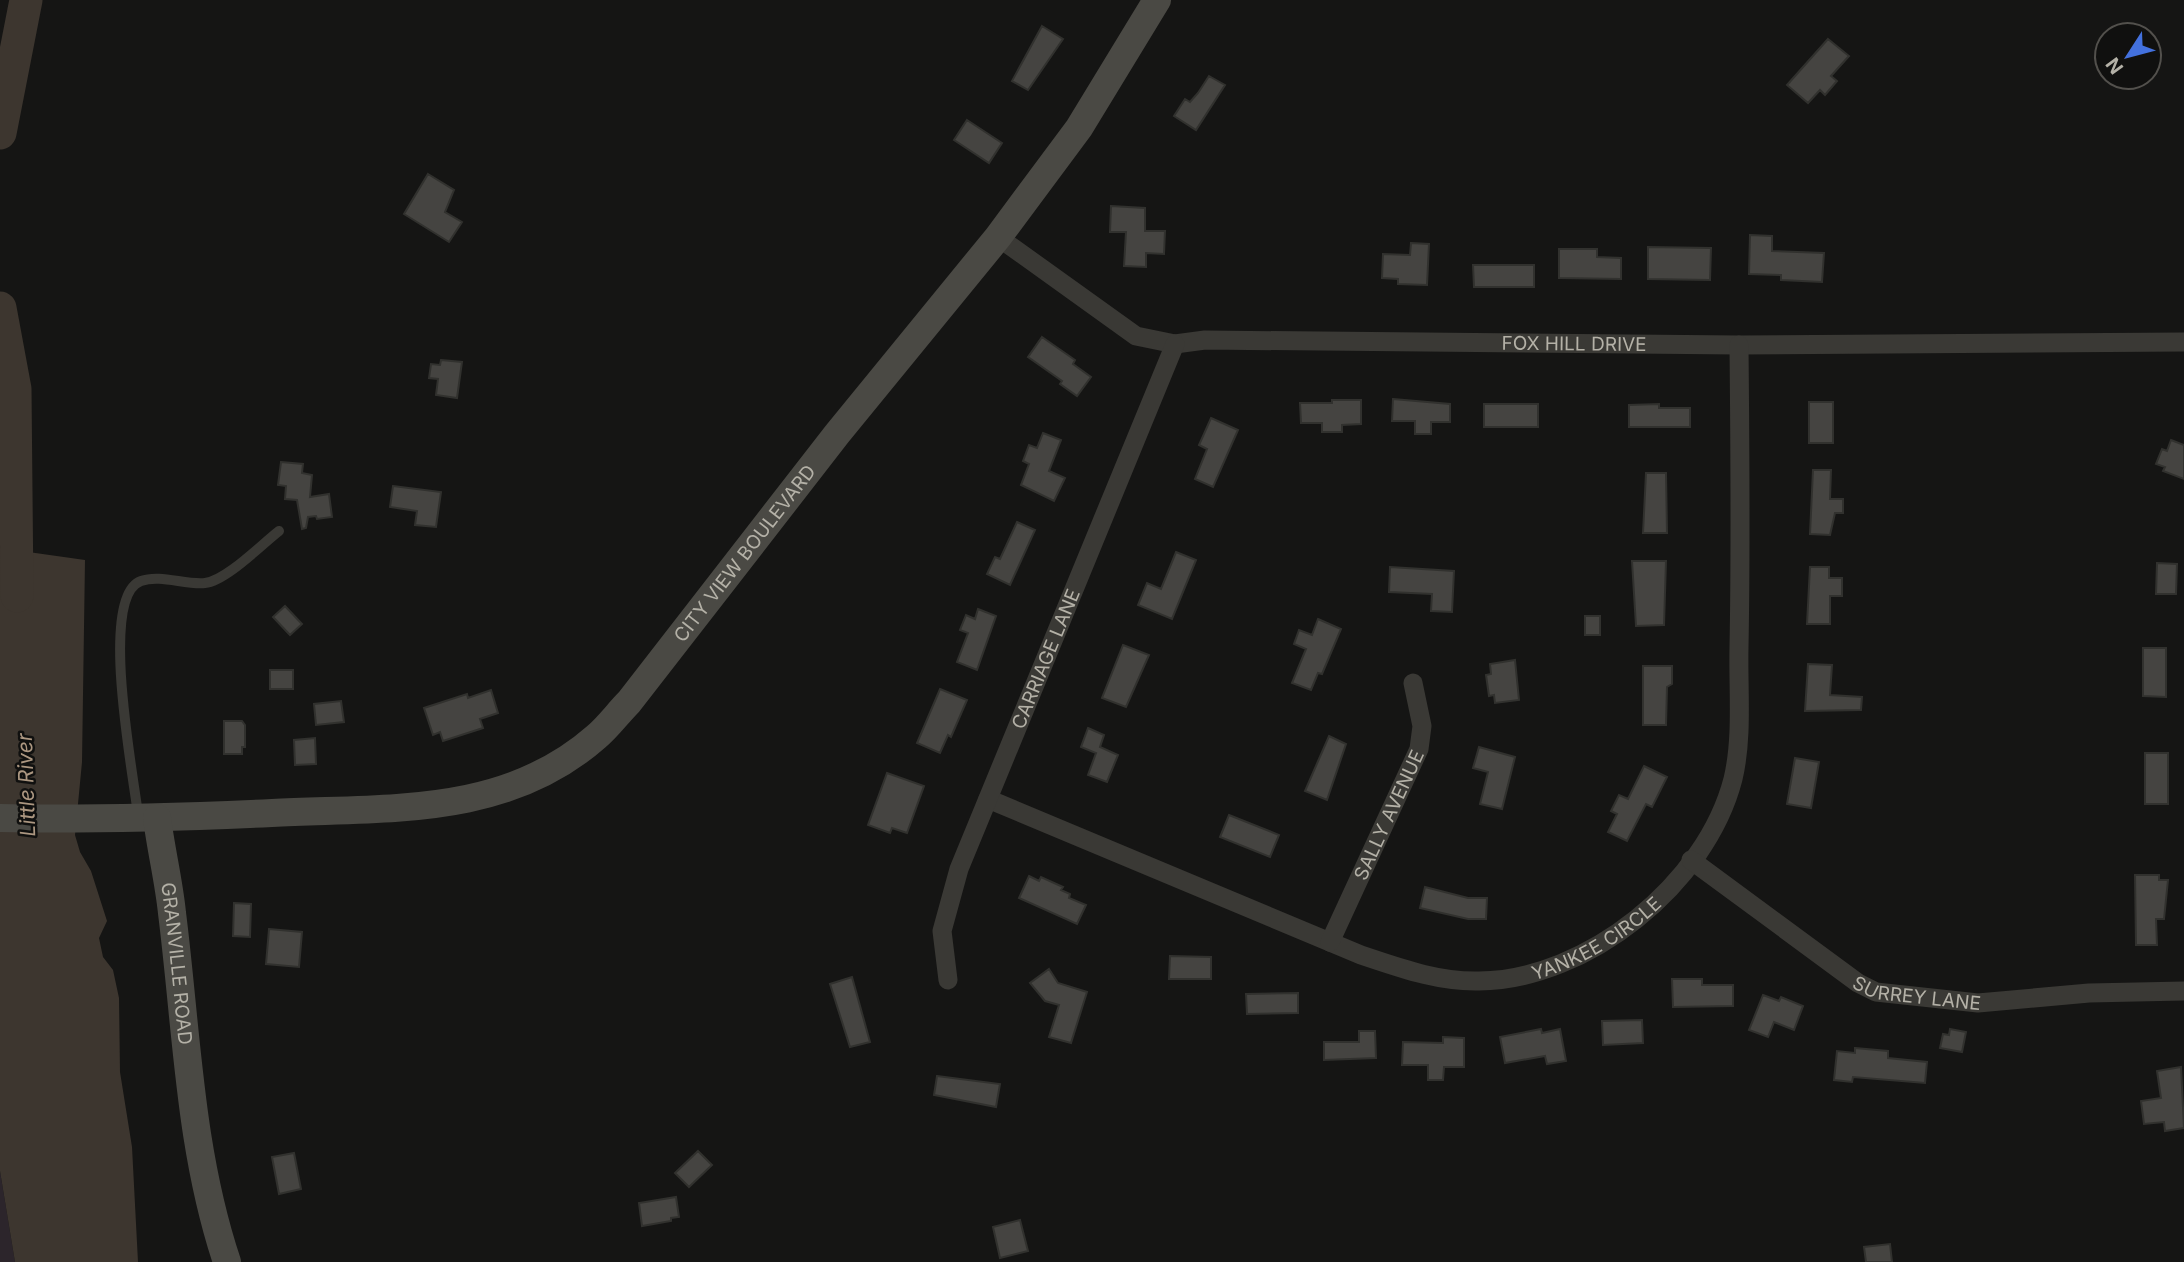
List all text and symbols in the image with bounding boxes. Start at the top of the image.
north arrow [2093,21,2163,91]
text: N [2101,53,2128,78]
street label: FOX HILL DRIVE [1501,331,1647,356]
street label: CITY VIEW BOULEVARD [669,460,820,646]
street label: CARRIAGE LANE [1006,585,1085,732]
water label: Little River [12,732,40,837]
street label: SALLY AVENUE [1349,746,1429,884]
street label: GRANVILLE ROAD [156,881,197,1046]
street label: YANKEE CIRCLE [1529,892,1666,984]
street label: SURREY LANE [1849,971,1982,1015]

